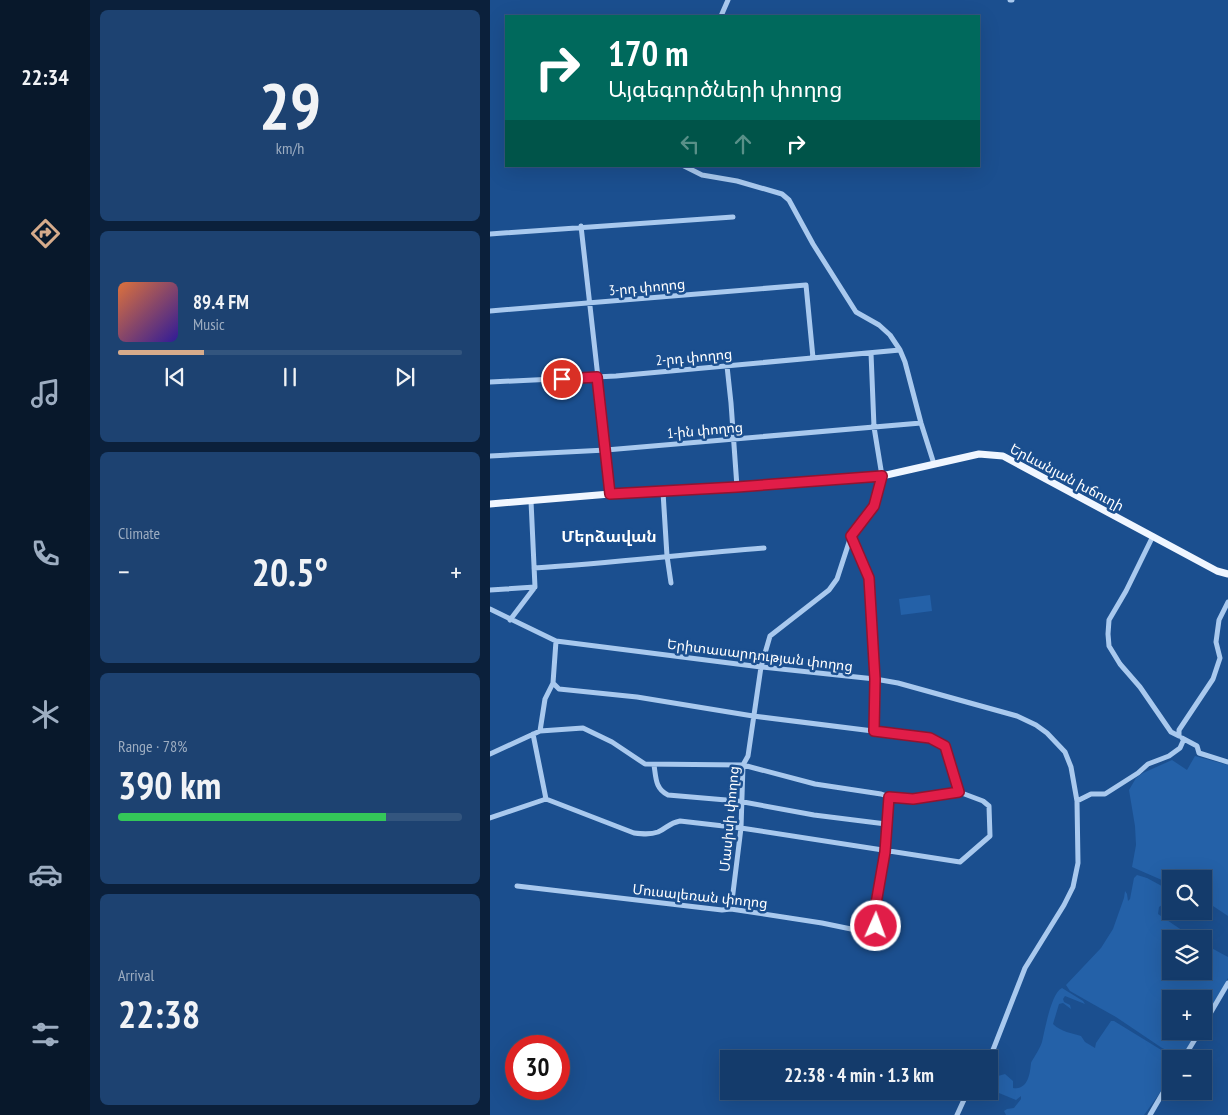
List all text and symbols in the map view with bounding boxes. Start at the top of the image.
text: 170 m [608,30,689,76]
icon: right [525,35,590,100]
text: 22:34 [21,63,69,91]
text: 29 [259,63,321,147]
text: Այգեգործների փողոց [608,75,842,103]
icon: left [676,130,704,158]
icon: ahead [729,130,757,158]
icon: right [782,130,810,158]
text: km/h [276,138,304,158]
icon: directions [28,216,63,251]
street label: 3-րդ փողոց [608,275,686,299]
text: 89.4 FM [193,290,249,314]
text: Music [193,314,225,334]
street label: 2-րդ փողոց [655,345,733,369]
pin [541,358,583,400]
icon: previous [161,363,189,391]
icon: pause [276,363,304,391]
icon: next [391,363,419,391]
icon: arrive [548,365,576,393]
icon: music [28,376,63,411]
street label: 1-ին փողոց [666,418,744,442]
street label: Երևանյան խճուղի [1007,439,1127,515]
text: Climate [118,523,160,543]
district label: Մերձավան [561,526,657,546]
icon: phone [28,536,63,571]
text: 20.5° [252,547,328,596]
text: − [118,553,130,590]
text: + [450,553,462,590]
street label: Երիտասարդության փողոց [666,635,854,675]
icon: climate [28,697,63,732]
text: Range · 78% [118,736,187,756]
text: 390 km [118,760,221,809]
street label: Մասիսի փողոց [715,765,743,873]
icon: car [28,857,63,892]
map controls [1162,870,1212,1100]
button: search [1162,870,1212,920]
street label: Մուսալեռան փողոց [631,880,769,912]
position arrow [849,899,901,951]
button: layers [1162,930,1212,980]
text: Arrival [118,965,154,985]
text: 22:38 [118,989,200,1038]
button: + [1162,990,1212,1040]
icon: filters [28,1017,63,1052]
speed limit sign: 30 [505,1035,570,1100]
button: − [1162,1050,1212,1100]
text: 22:38 · 4 min · 1.3 km [784,1063,934,1087]

